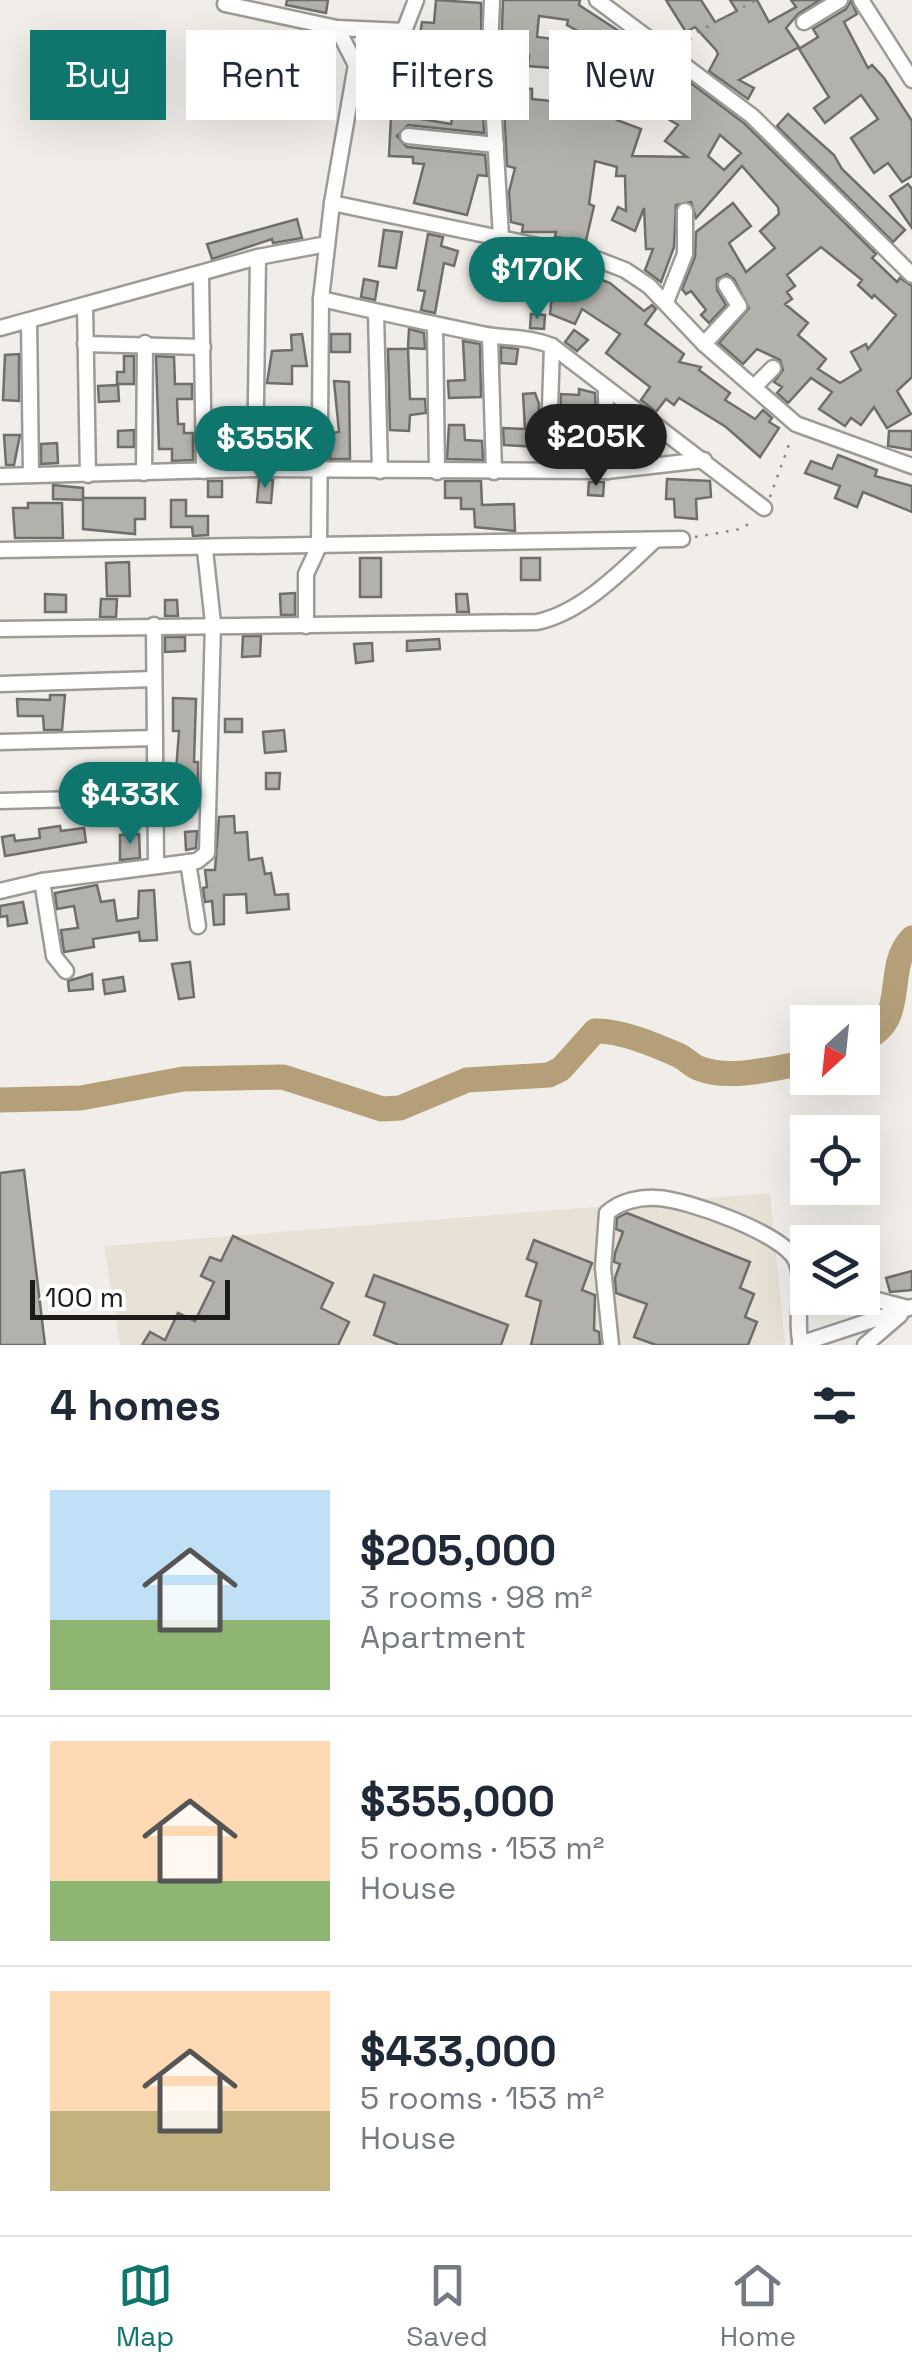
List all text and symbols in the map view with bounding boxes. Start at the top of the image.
chip: Buy [30,30,166,120]
chip: Rent [186,30,336,120]
chip: Filters [356,30,529,120]
chip: New [549,30,691,120]
pin: $170K [467,237,607,322]
text: $170K [491,249,583,289]
pin: $205K [526,404,666,489]
pin: $355K [195,406,335,491]
text: $205K [547,416,645,456]
text: $355K [216,418,314,458]
pin: $433K [60,762,200,847]
text: $433K [81,774,179,814]
north arrow [790,1005,880,1095]
map controls [790,1005,880,1315]
button: locate [790,1115,880,1205]
button: layers [790,1225,880,1315]
scale bar [30,1275,230,1320]
text: 100 m [45,1279,124,1315]
icon: filters [807,1378,862,1433]
text: 4 homes [50,1379,221,1432]
text: $205,000 [360,1524,556,1577]
icon: home [130,1530,250,1650]
text: 3 rooms · 98 m² [360,1577,592,1617]
text: Apartment [360,1617,526,1657]
text: $355,000 [360,1775,555,1828]
icon: home [130,1781,250,1901]
text: 5 rooms · 153 m² [360,1828,605,1868]
text: House [360,1868,456,1908]
text: $433,000 [360,2025,557,2078]
icon: home [130,2031,250,2151]
text: 5 rooms · 153 m² [360,2078,605,2118]
text: House [360,2118,456,2158]
tab: Map [116,2258,174,2354]
tab: Saved [406,2258,488,2354]
tab: Home [720,2258,796,2354]

